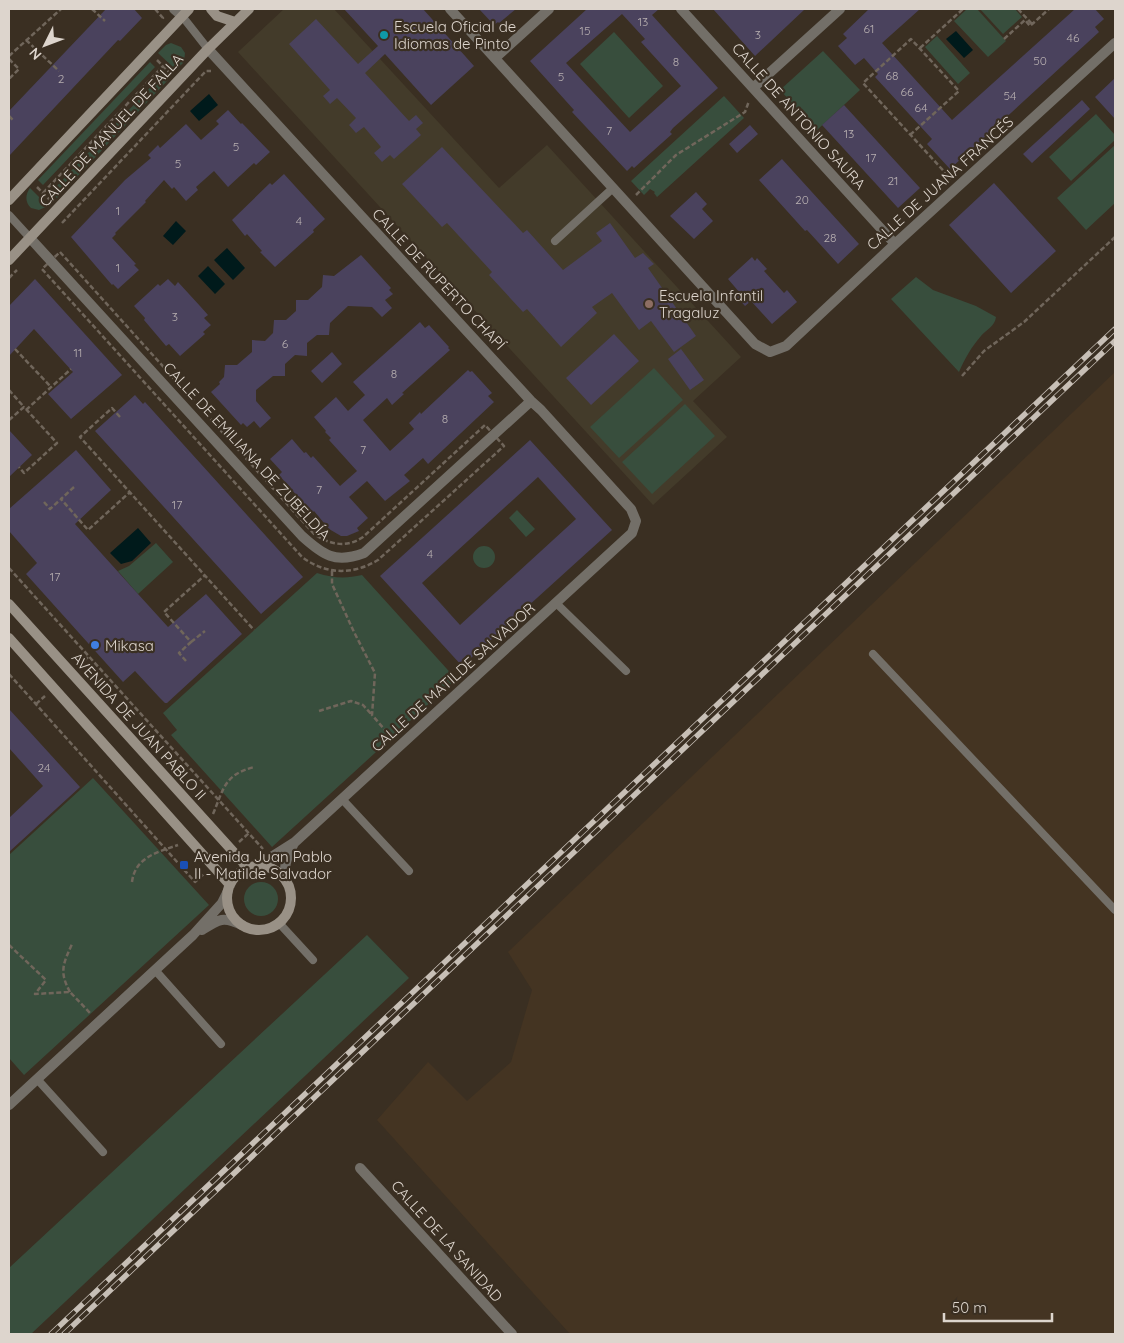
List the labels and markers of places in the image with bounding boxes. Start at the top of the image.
place label: Escuela Oficial de Idiomas de Pinto [394,17,516,53]
marker: Escuela Oficial de Idiomas de Pinto [378,29,390,41]
place label: Escuela Infantil Tragaluz [659,286,763,322]
marker: Escuela Infantil Tragaluz [643,298,655,310]
place label: Mikasa [105,636,154,655]
marker: Mikasa [89,639,101,651]
place label: Avenida Juan Pablo II - Matilde Salvador [194,847,332,883]
marker: Avenida Juan Pablo II - Matilde Salvador [178,859,190,871]

